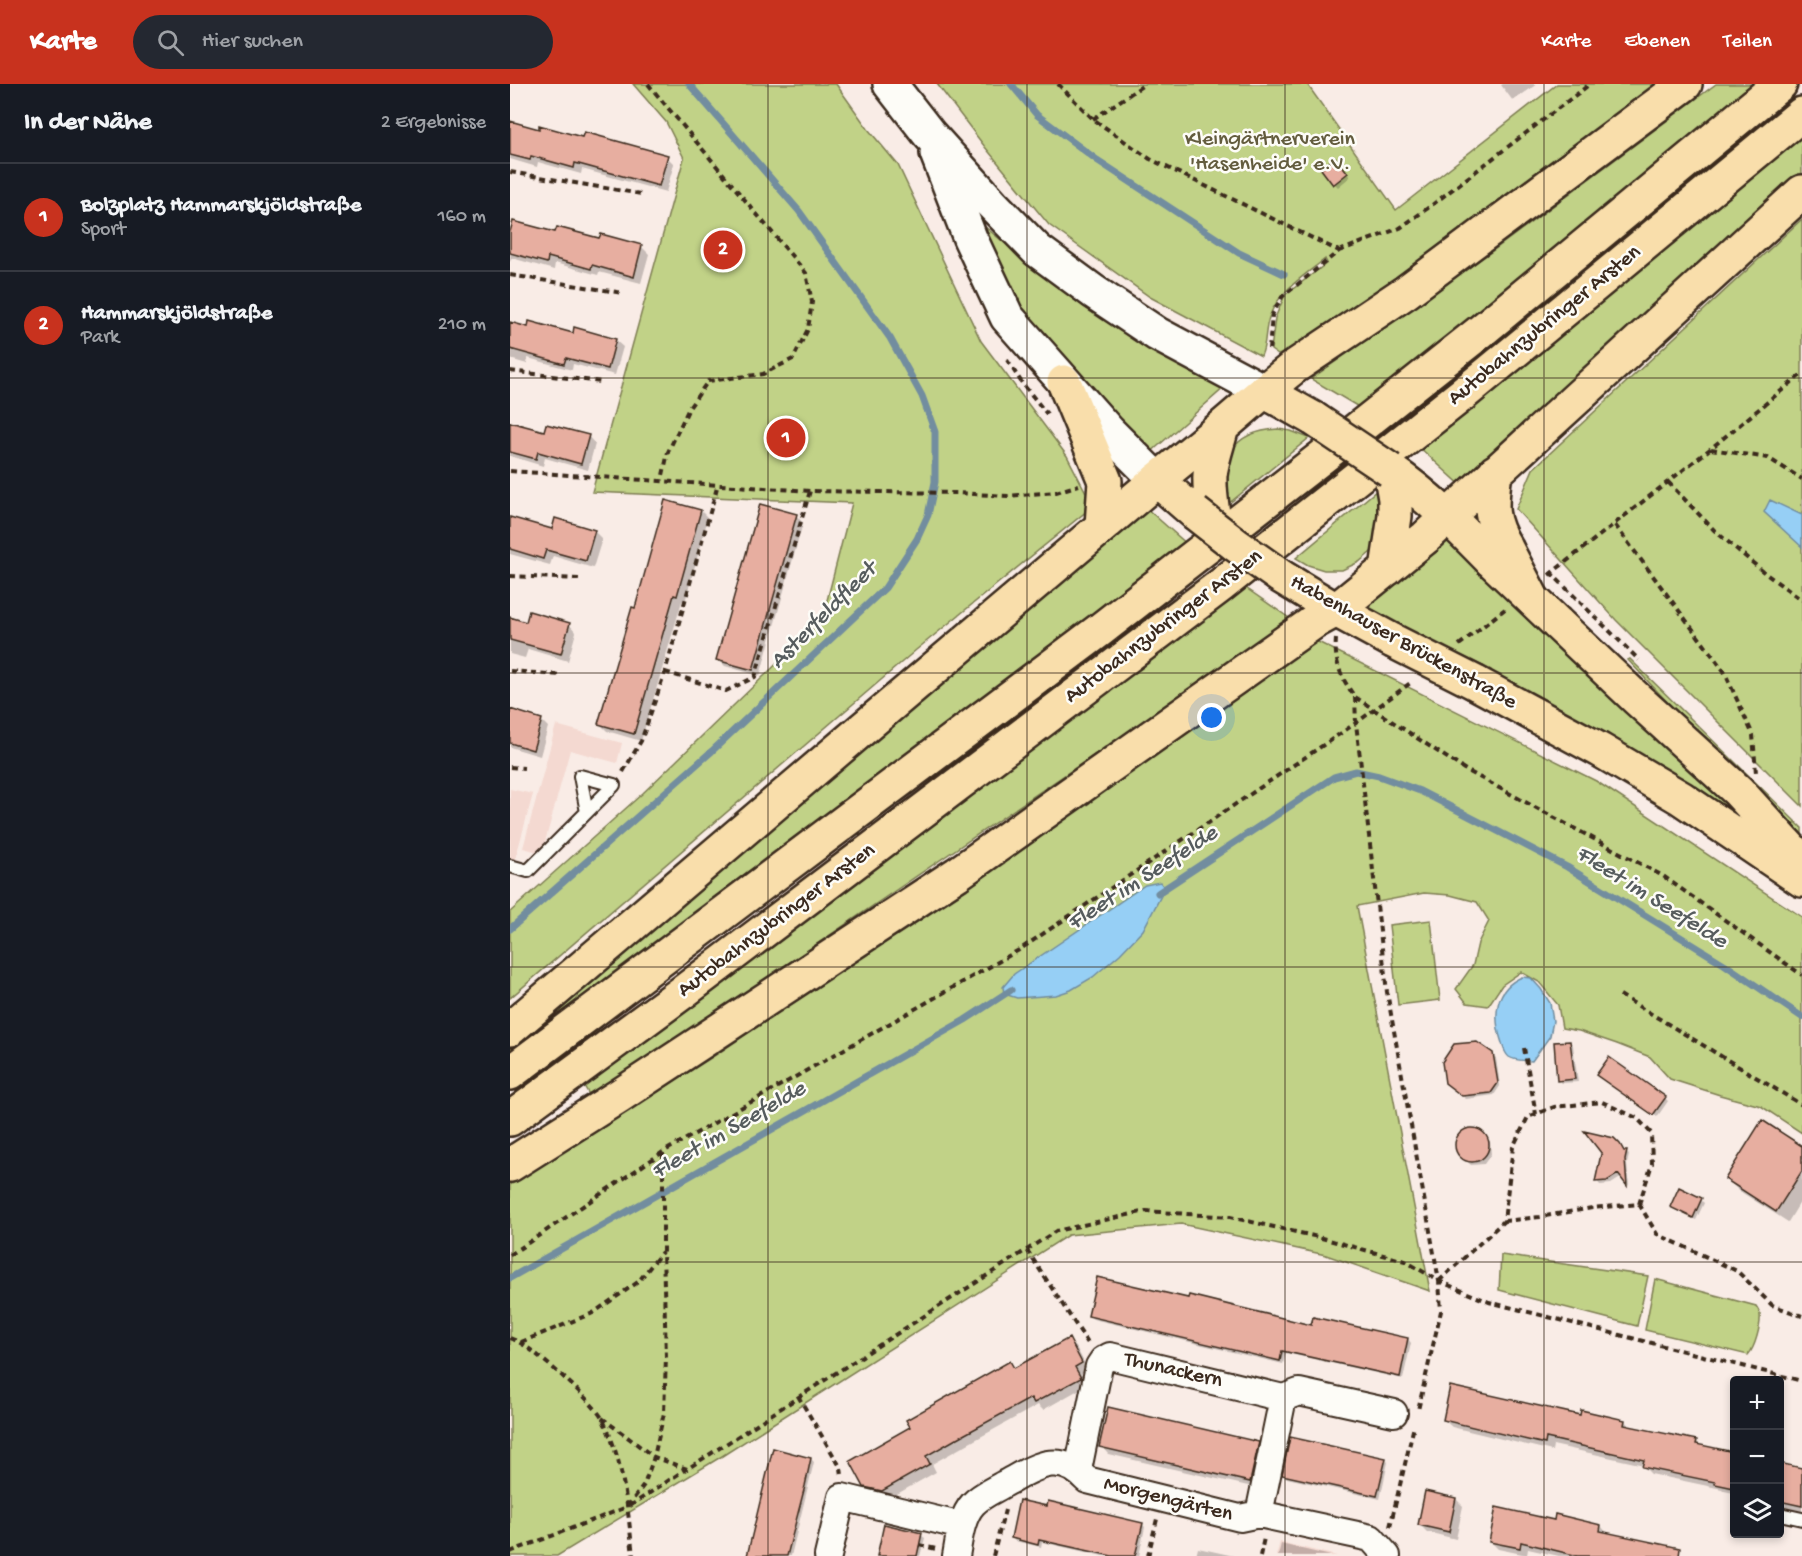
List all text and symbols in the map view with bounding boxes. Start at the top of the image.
search box [133,15,553,69]
text: Karte [30,26,97,59]
icon: search [154,26,187,59]
text: Hier suchen [202,29,303,55]
text: Karte [1541,30,1591,55]
text: Ebenen [1624,30,1690,55]
text: Teilen [1723,30,1772,55]
text: In der Nähe [24,108,152,139]
text: 2 Ergebnisse [381,112,486,135]
park label: Kleingärtnerverein 'Hasenheide' e.V. [1185,127,1356,178]
text: Bolzplatz Hammarskjöldstraße [81,193,361,219]
text: 1 [39,206,48,229]
text: 160 m [437,206,486,229]
text: Sport [81,219,126,242]
pin: 2 [704,228,742,272]
street label: Autobahnzubringer Arsten [1443,240,1647,412]
text: Hammarskjöldstraße [81,301,272,327]
text: 2 [39,314,48,337]
text: 210 m [438,314,486,337]
text: Park [81,327,119,350]
pin: 1 [766,416,806,460]
street label: Autobahnzubringer Arsten [1060,544,1268,710]
water label: Asterfeldfleet [764,553,887,676]
street label: Habenhauser Brückenstraße [1285,570,1521,717]
your location [1197,703,1226,732]
water label: Fleet im Seefelde [1062,819,1225,938]
street label: Autobahnzubringer Arsten [673,838,881,1004]
water label: Fleet im Seefelde [1570,840,1733,957]
water label: Fleet im Seefelde [647,1074,813,1187]
street label: Thunackern [1119,1347,1225,1395]
map controls [1730,1376,1784,1538]
button: + [1730,1376,1784,1430]
button: − [1730,1430,1784,1484]
street label: Morgengärten [1101,1471,1236,1529]
button: layers [1730,1484,1784,1538]

